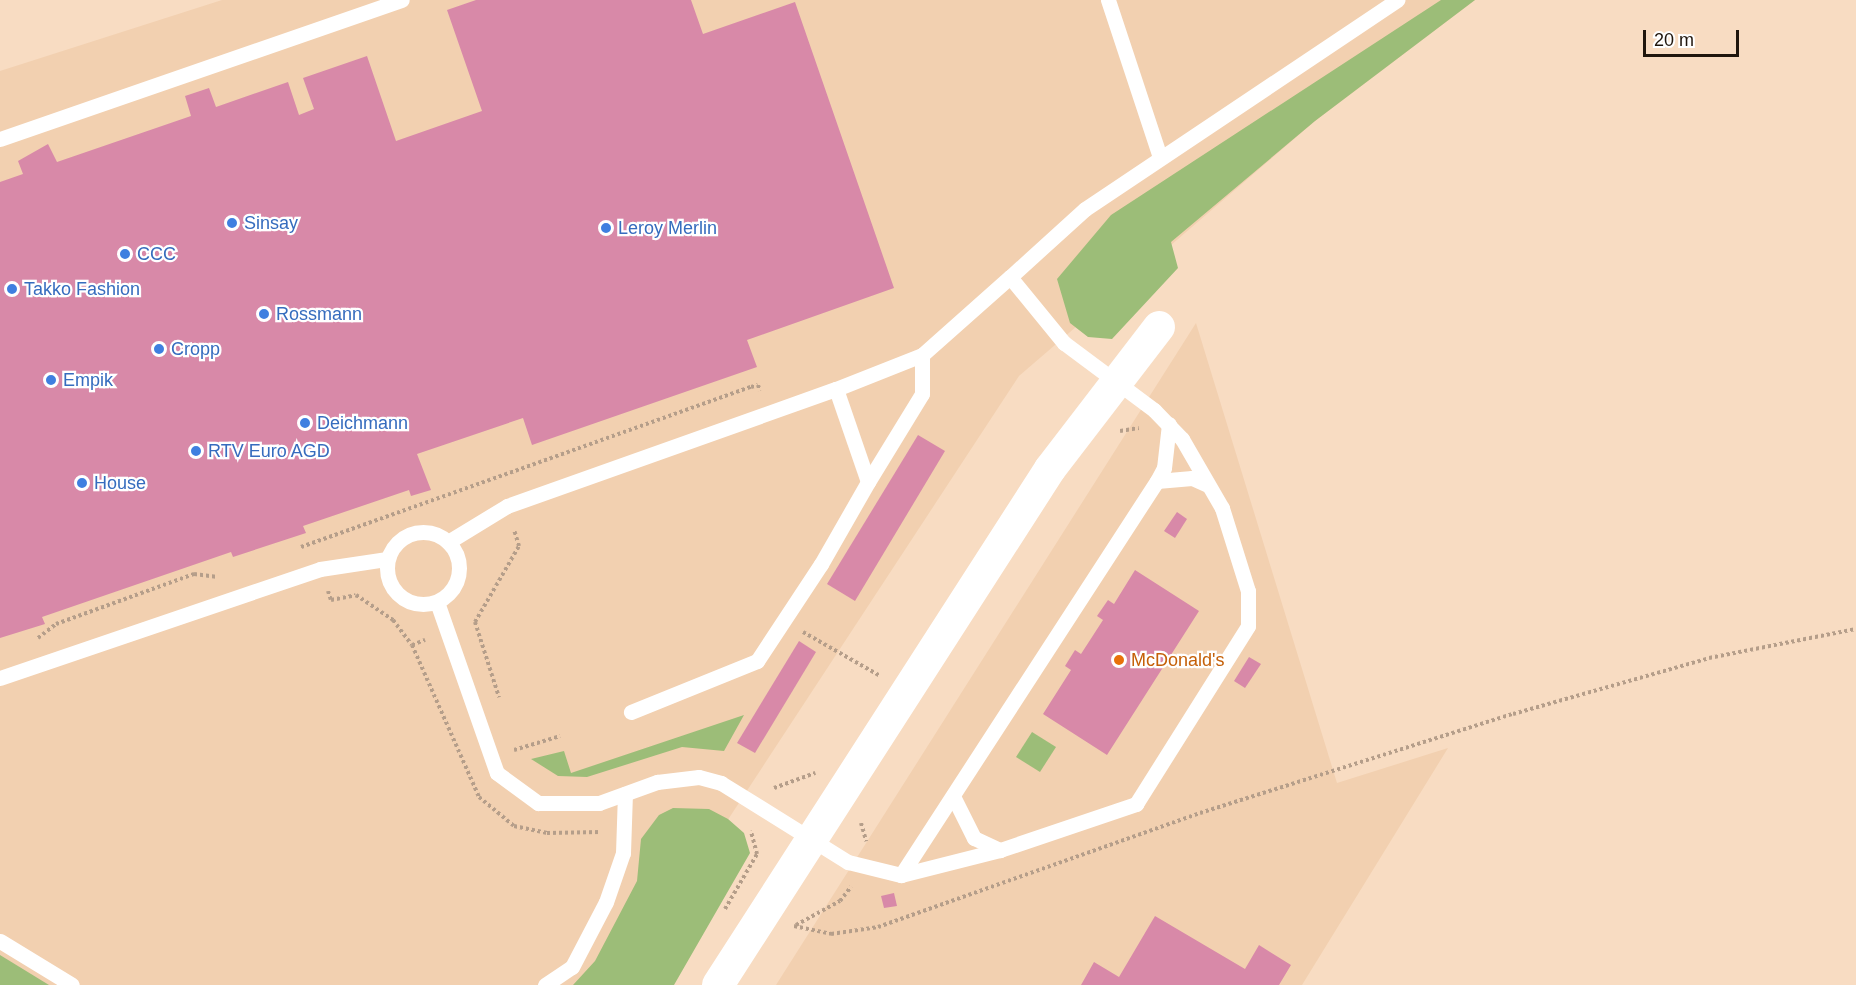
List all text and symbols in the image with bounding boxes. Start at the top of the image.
scale bar [1646,18,1742,56]
text: 20 m [1654,30,1694,50]
place label: Sinsay [244,212,298,234]
marker: Sinsay [225,216,239,230]
place label: Leroy Merlin [618,217,717,239]
marker: Leroy Merlin [599,221,613,235]
place label: CCC [137,243,176,265]
marker: CCC [118,247,132,261]
place label: Takko Fashion [24,278,140,300]
marker: Takko Fashion [5,282,19,296]
place label: Rossmann [276,303,362,325]
marker: Rossmann [257,307,271,321]
place label: Cropp [171,338,220,360]
marker: Cropp [152,342,166,356]
place label: Empik [63,369,113,391]
marker: Empik [44,373,58,387]
place label: Deichmann [317,412,408,434]
marker: Deichmann [298,416,312,430]
place label: RTV Euro AGD [208,440,331,462]
marker: RTV Euro AGD [189,444,203,458]
place label: House [94,472,146,494]
marker: House [75,476,89,490]
place label: McDonald's [1131,649,1224,671]
marker: McDonald's [1112,653,1126,667]

